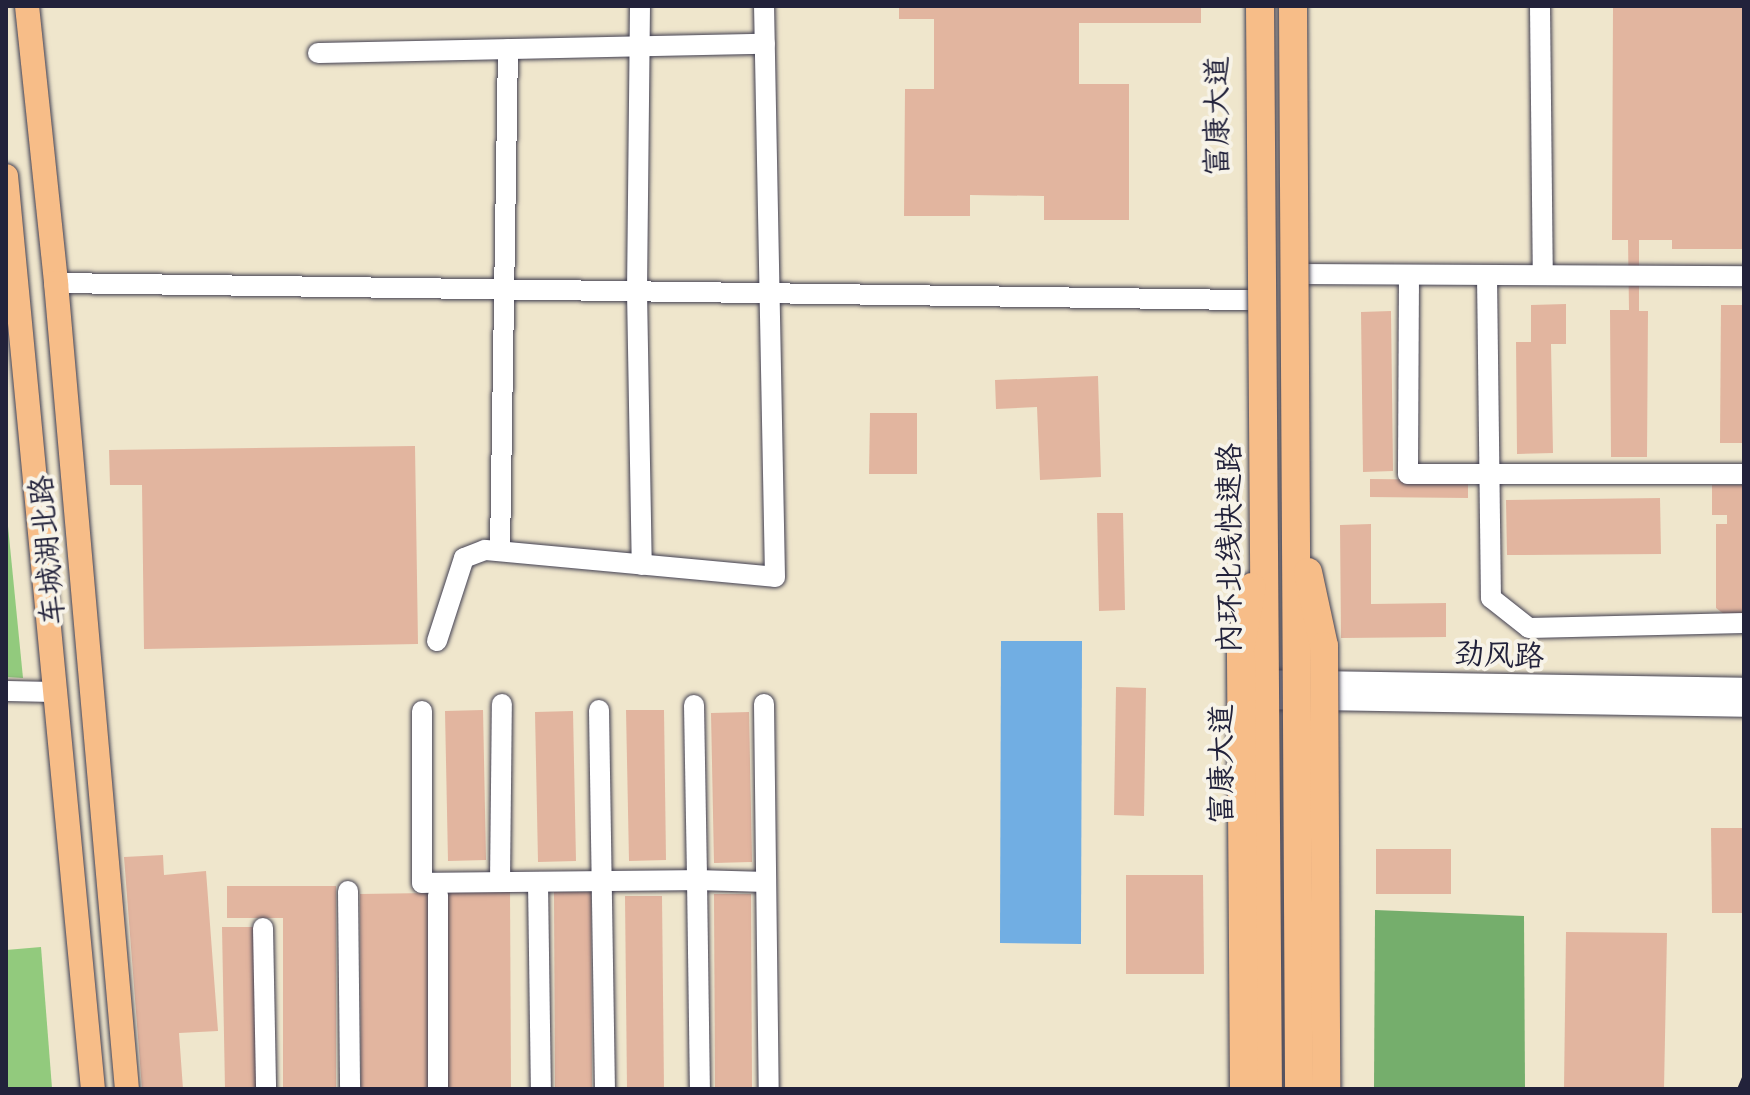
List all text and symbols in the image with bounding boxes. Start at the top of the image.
street label: 富康大道 [1200,56,1236,176]
street label: 内环北线快速路 [1212,443,1248,653]
street label: 车城湖北路 [24,474,72,626]
street label: 劲风路 [1453,636,1545,676]
street label: 富康大道 [1204,704,1240,824]

